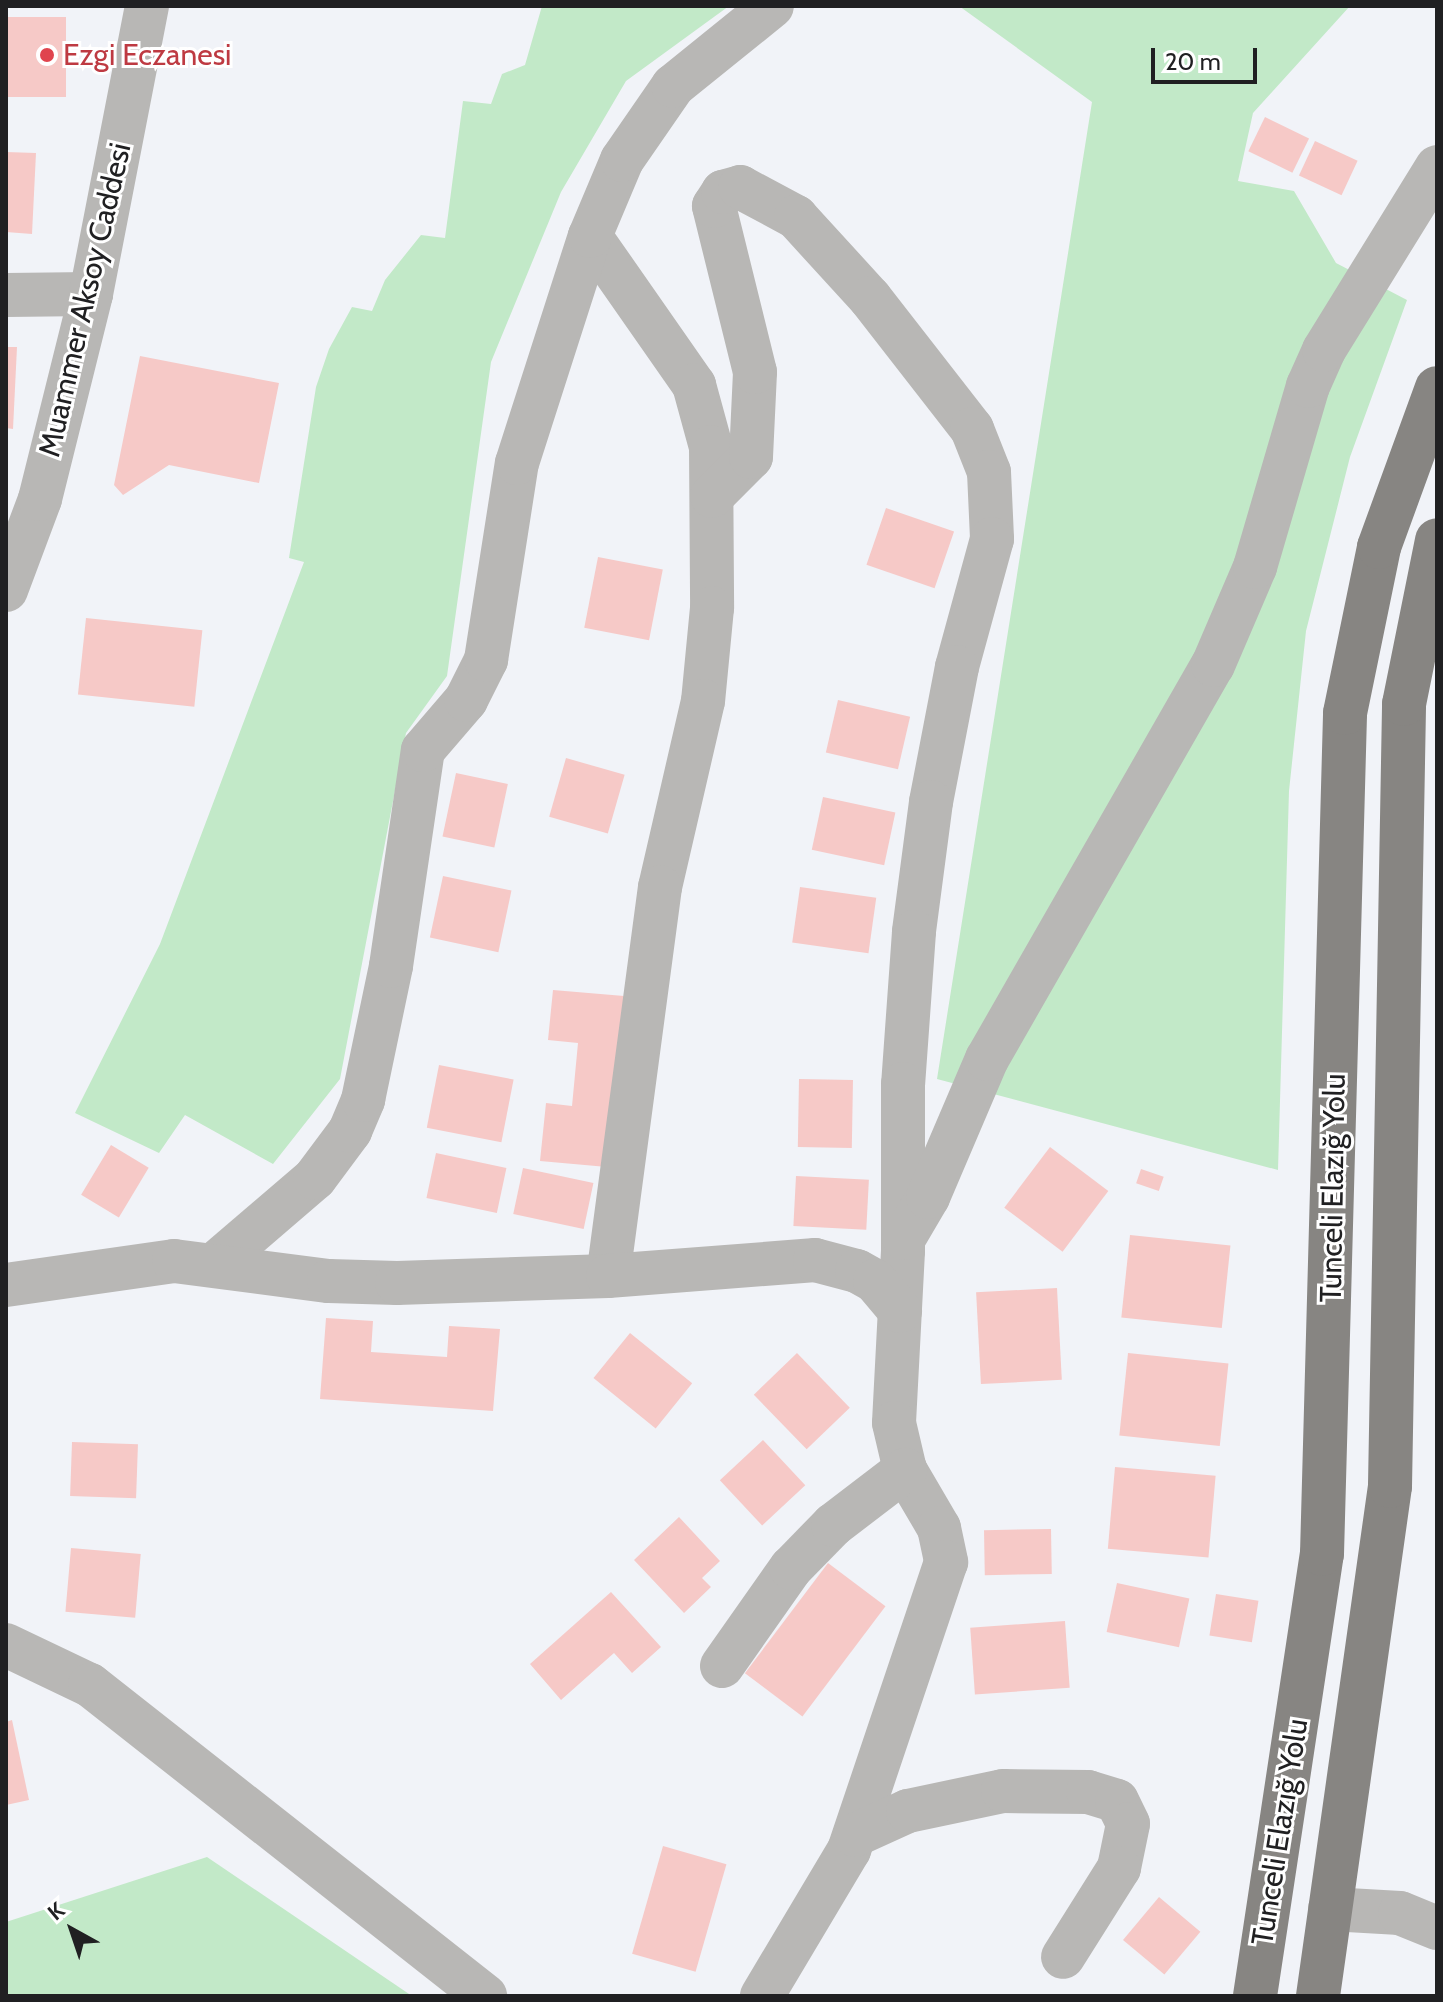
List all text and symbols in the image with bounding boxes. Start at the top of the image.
scale bar [1155,32,1261,82]
place label: Ezgi Eczanesi [63,37,231,73]
marker: Ezgi Eczanesi [38,46,56,64]
text: 20 m [1165,47,1221,76]
street label: Muammer Aksoy Caddesi [31,140,139,460]
street label: Tunceli Elazığ Yolu [1313,1073,1353,1303]
street label: Tunceli Elazığ Yolu [1244,1716,1316,1948]
north arrow [32,1890,112,1970]
text: K [42,1896,70,1926]

